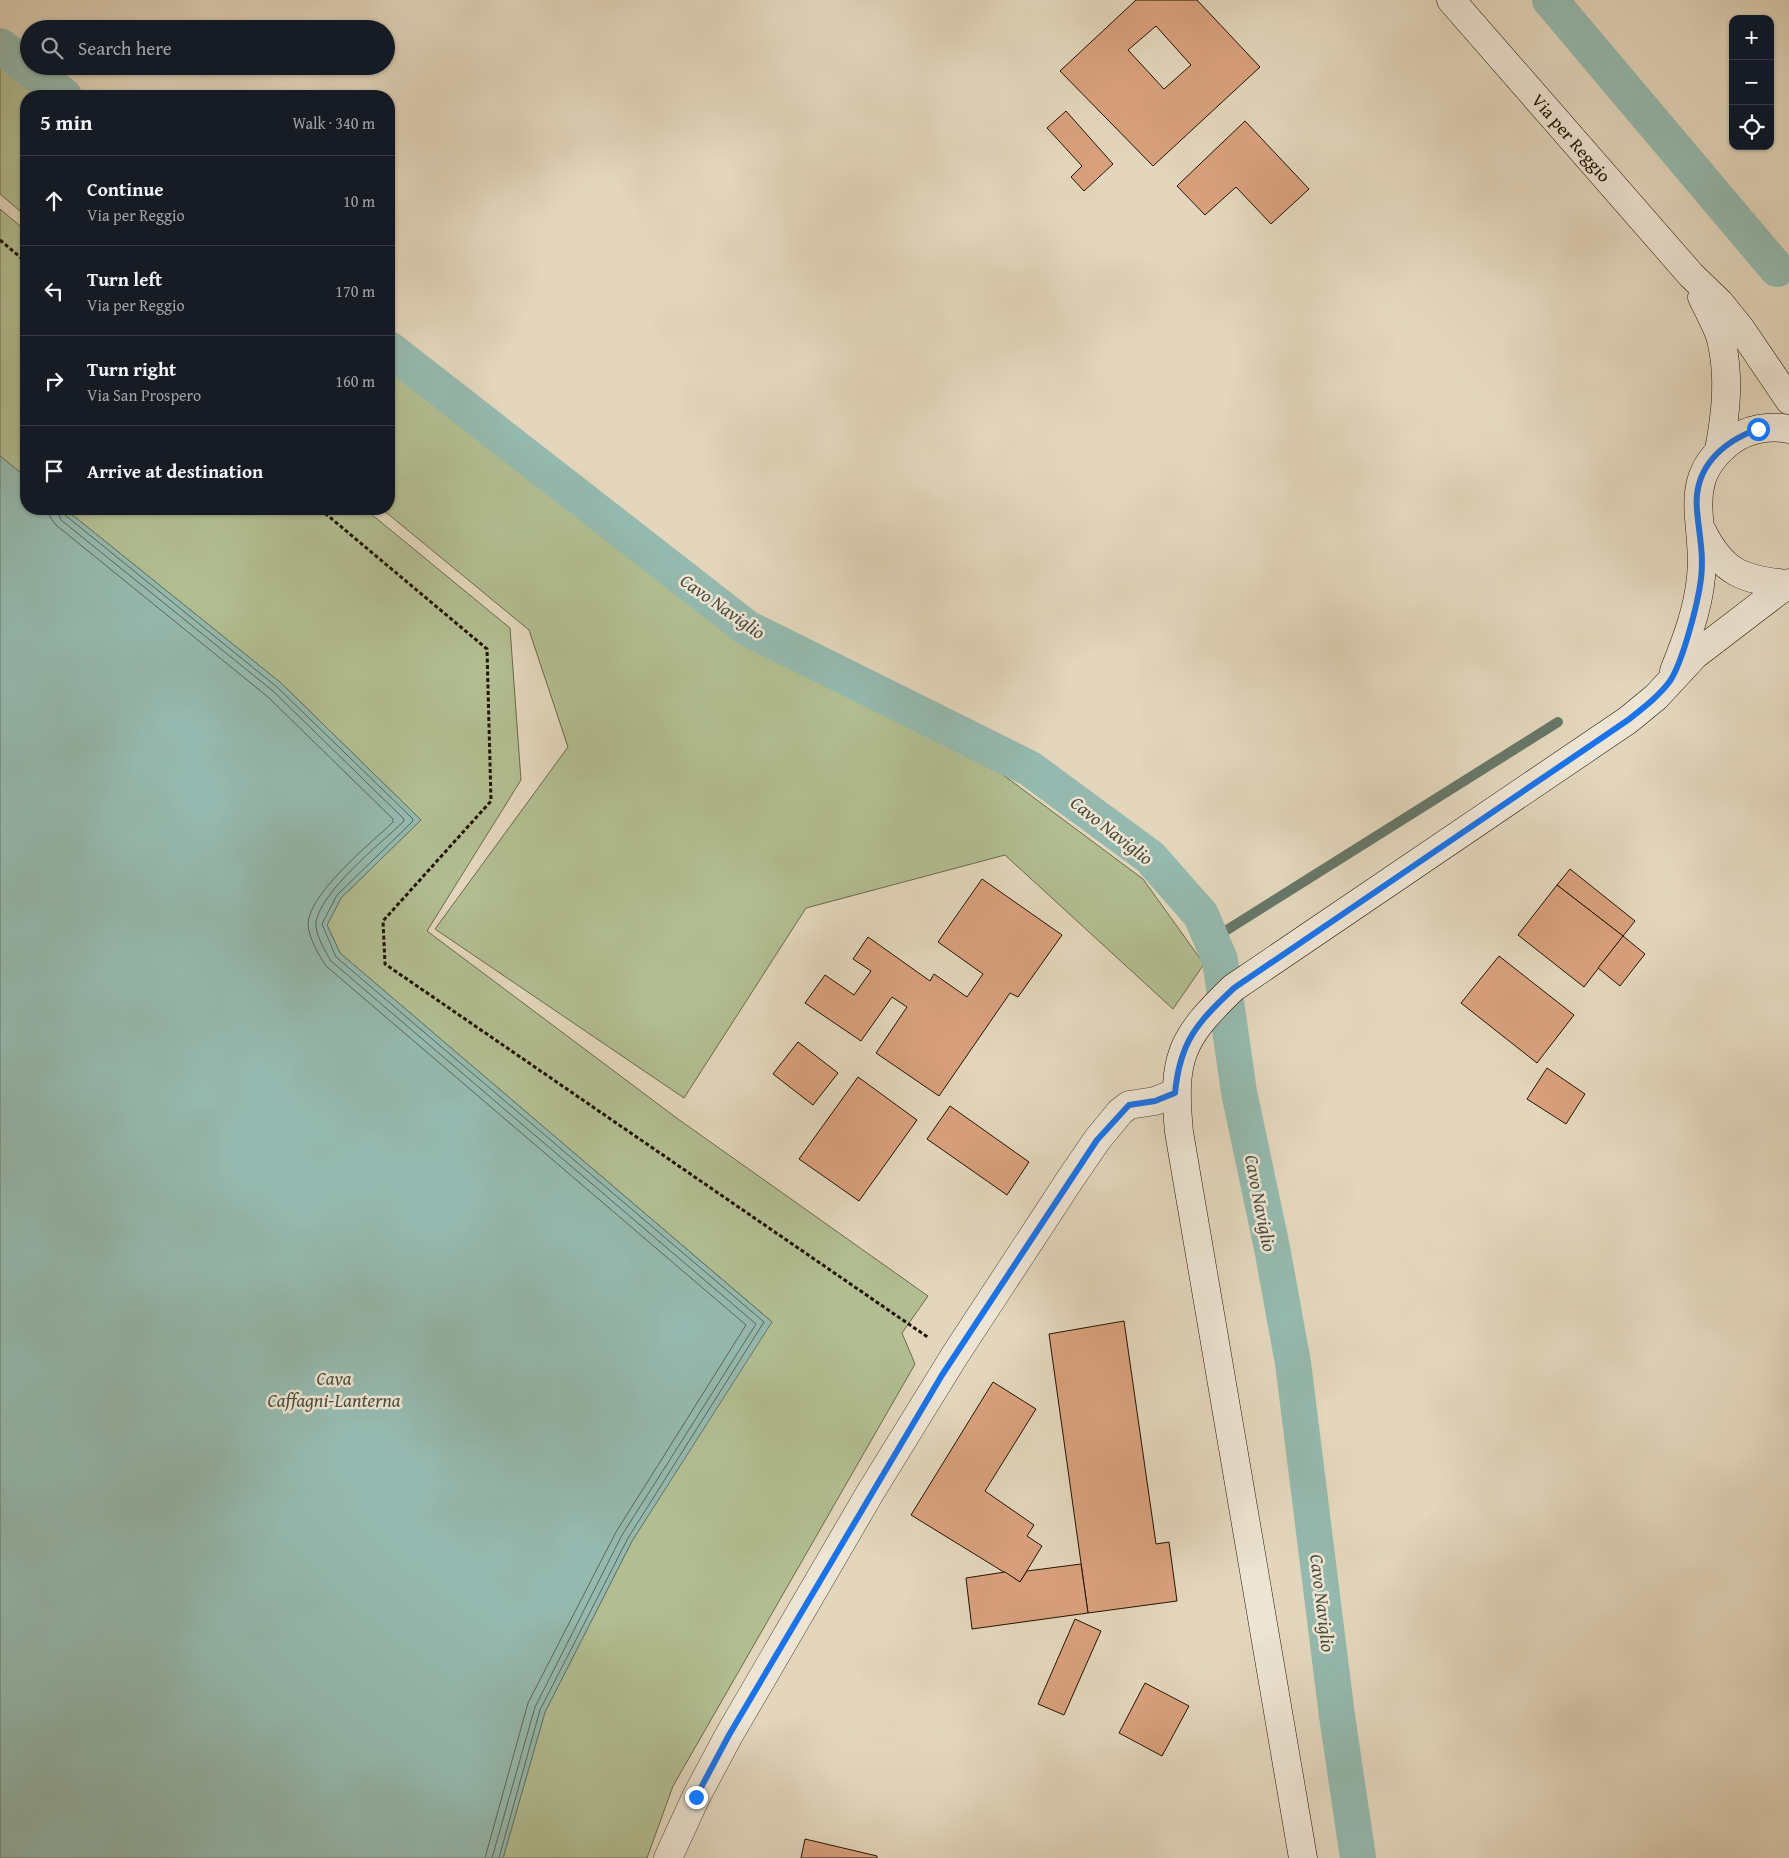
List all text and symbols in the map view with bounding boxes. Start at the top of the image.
map controls [1729,15,1774,150]
button: + [1729,15,1774,60]
search box [20,20,395,75]
icon: search [38,34,66,62]
text: Search here [78,34,172,62]
button: − [1729,60,1774,105]
street label: Via per Reggio [1525,87,1618,188]
button: locate [1729,105,1774,150]
text: 5 min [40,107,92,138]
text: Walk · 340 m [292,111,375,135]
text: Continue [87,175,164,203]
icon: ahead [40,187,68,215]
text: 10 m [343,189,375,213]
text: Via per Reggio [87,203,185,227]
text: Turn left [87,265,162,293]
icon: left [40,277,68,305]
text: 170 m [335,279,375,303]
text: Via per Reggio [87,293,185,317]
text: Turn right [87,355,176,383]
icon: right [40,367,68,395]
text: 160 m [335,369,375,393]
text: Via San Prospero [87,383,201,407]
route start [1747,418,1770,441]
icon: arrive [40,457,68,485]
text: Arrive at destination [87,457,263,485]
water label: Cavo Naviglio [675,566,771,646]
water label: Cavo Naviglio [1065,789,1159,871]
water label: Cavo Naviglio [1238,1152,1284,1254]
water label: Cava Caffagni-Lanterna [267,1364,401,1414]
water label: Cavo Naviglio [1303,1553,1343,1653]
route end [685,1786,708,1809]

